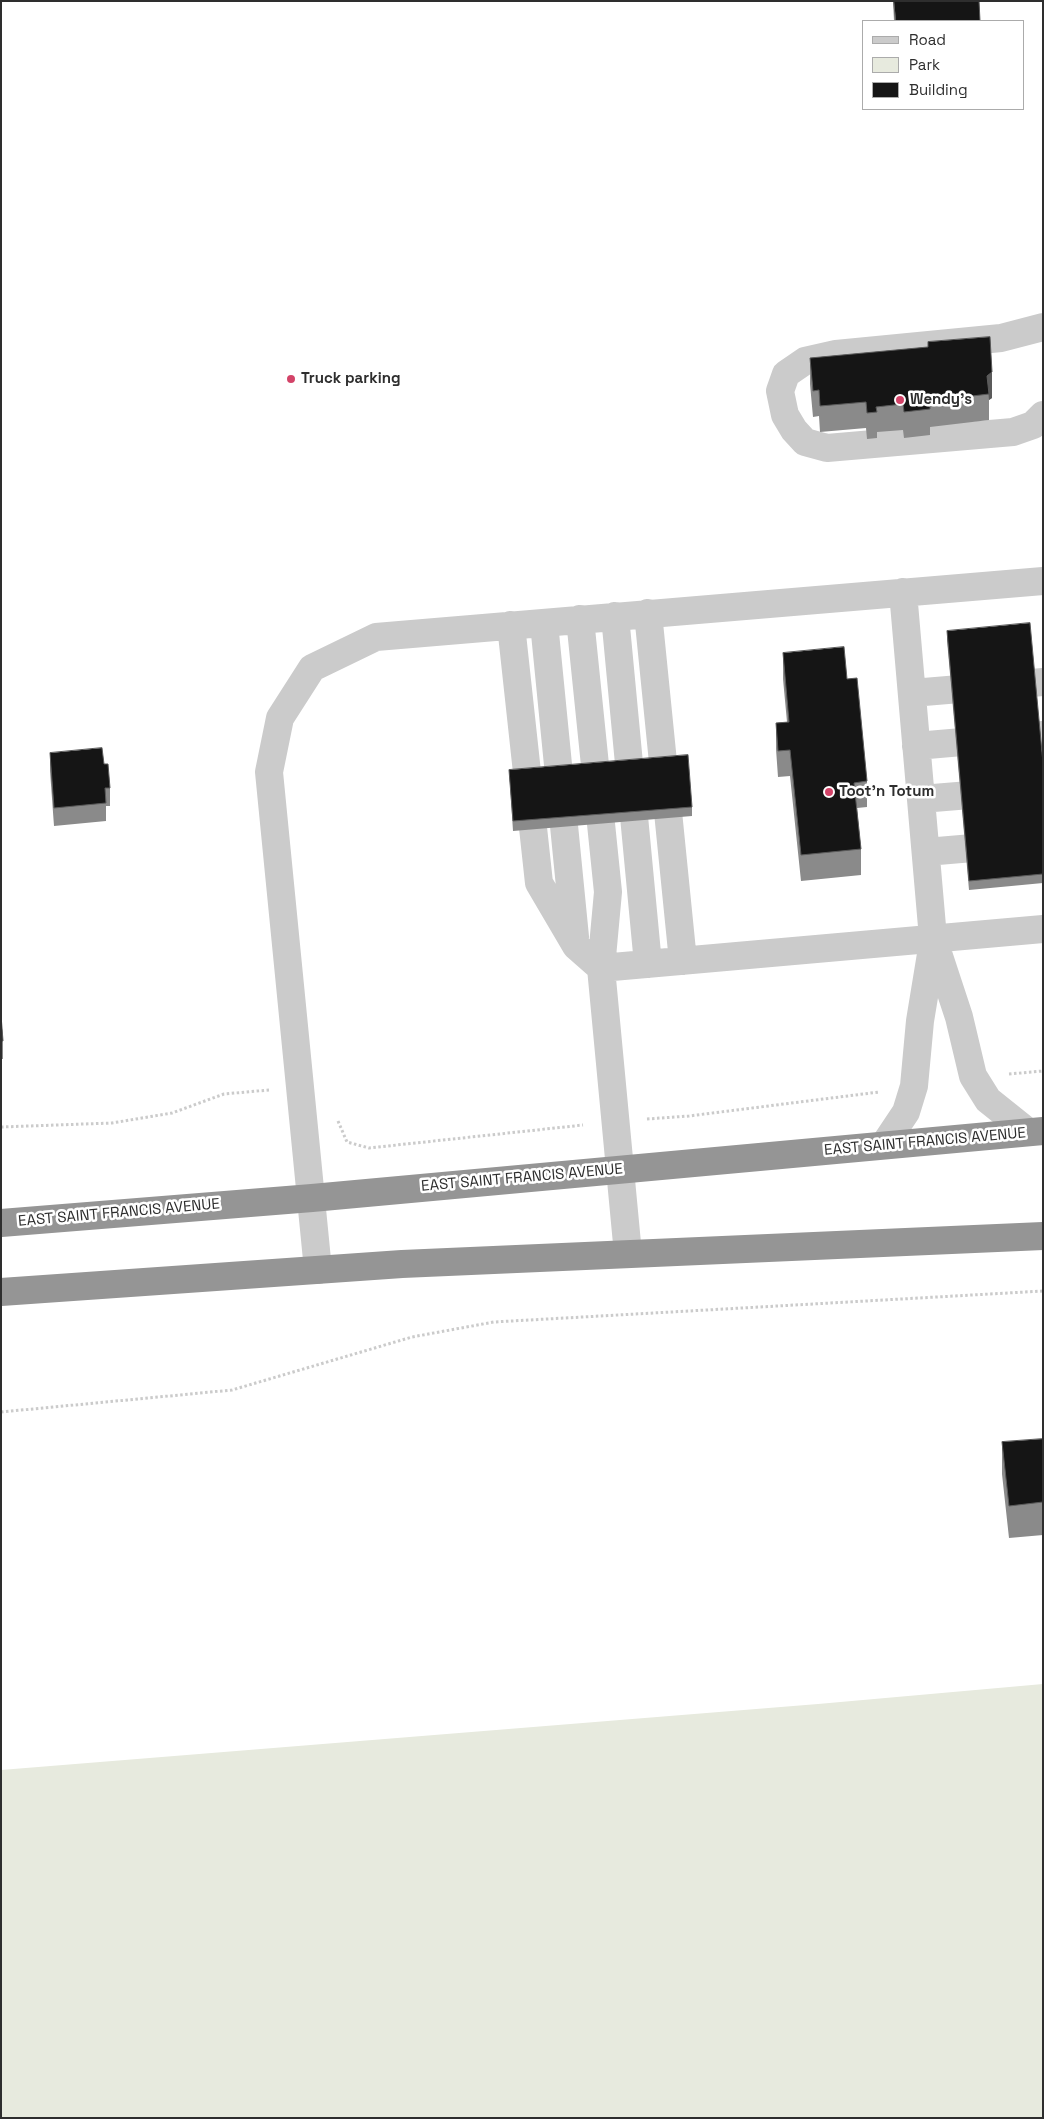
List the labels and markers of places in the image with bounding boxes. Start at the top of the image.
place label: Truck parking [301,370,400,388]
marker: Truck parking [285,373,297,385]
place label: Wendy's [910,391,972,409]
marker: Wendy's [894,394,906,406]
place label: Toot'n Totum [839,783,934,801]
marker: Toot'n Totum [823,786,835,798]

